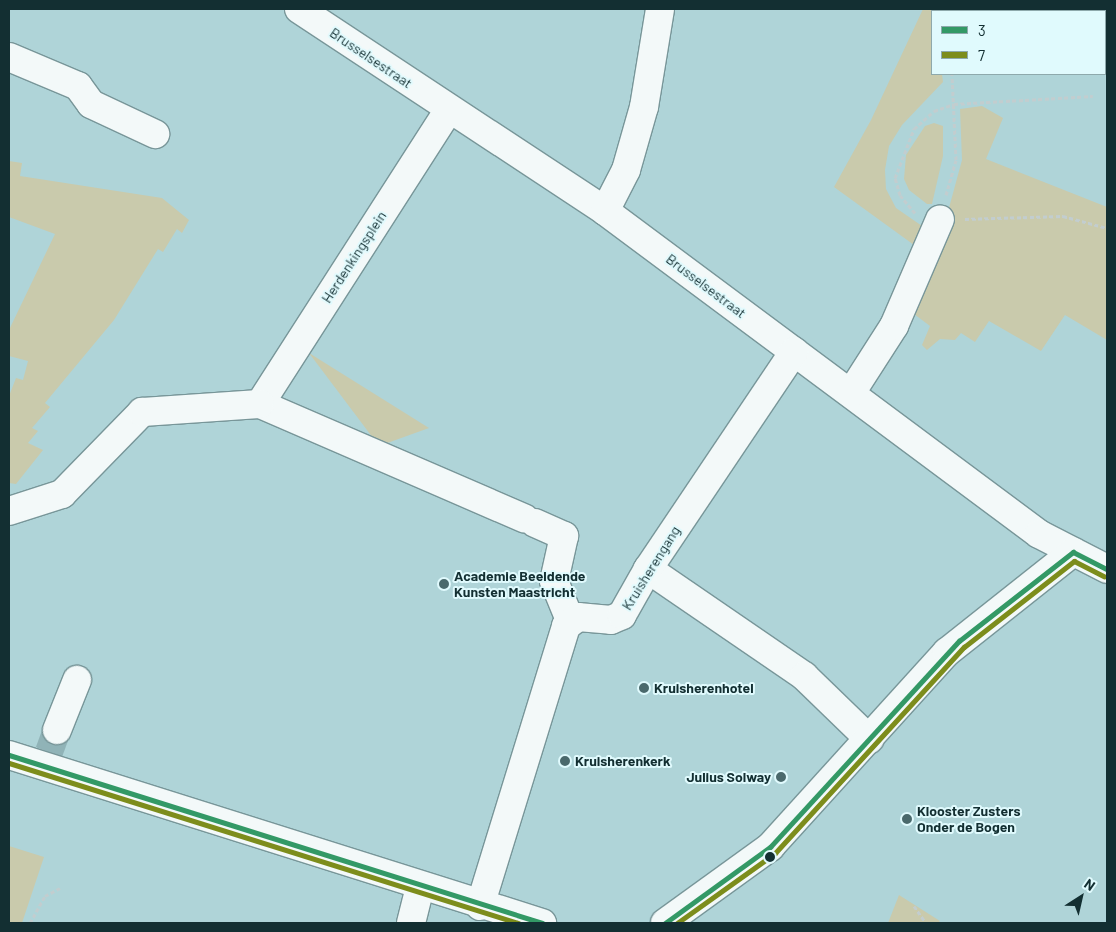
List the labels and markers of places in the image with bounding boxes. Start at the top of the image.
place label: Academie Beeldende Kunsten Maastricht [454,568,585,600]
marker: Academie Beeldende Kunsten Maastricht [438,578,450,590]
place label: Kruisherenhotel [654,680,754,696]
marker: Kruisherenhotel [638,682,650,694]
place label: Kruisherenkerk [575,753,670,769]
marker: Kruisherenkerk [559,755,571,767]
place label: Julius Solway [686,769,771,785]
marker: Julius Solway [775,771,787,783]
place label: Klooster Zusters Onder de Bogen [917,803,1020,836]
marker: Klooster Zusters Onder de Bogen [901,813,913,825]
unlabelled marker [765,852,775,862]

